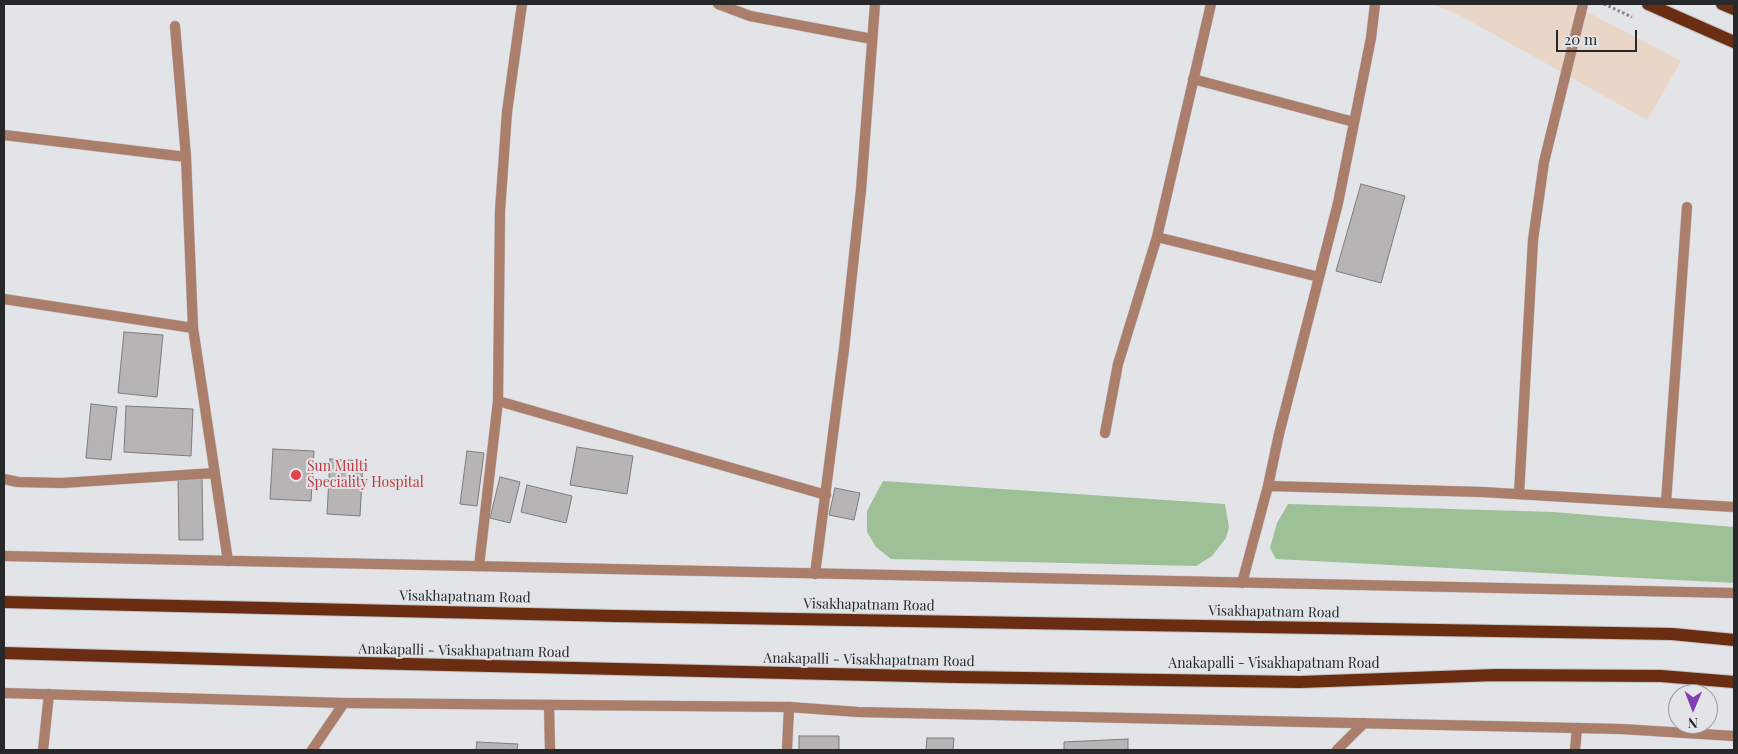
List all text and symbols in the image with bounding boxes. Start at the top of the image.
scale bar [1558,20,1639,52]
text: 20 m [1564,29,1597,49]
place label: Sun Multi Speciality Hospital [307,459,424,492]
marker: Sun Multi Speciality Hospital [289,468,303,482]
street label: Visakhapatnam Road [399,587,531,607]
street label: Visakhapatnam Road [803,595,935,615]
street label: Visakhapatnam Road [1208,602,1340,622]
street label: Anakapalli - Visakhapatnam Road [358,641,570,661]
street label: Anakapalli - Visakhapatnam Road [763,650,975,670]
street label: Anakapalli - Visakhapatnam Road [1168,656,1380,672]
north arrow [1668,684,1718,734]
text: N [1688,714,1698,733]

